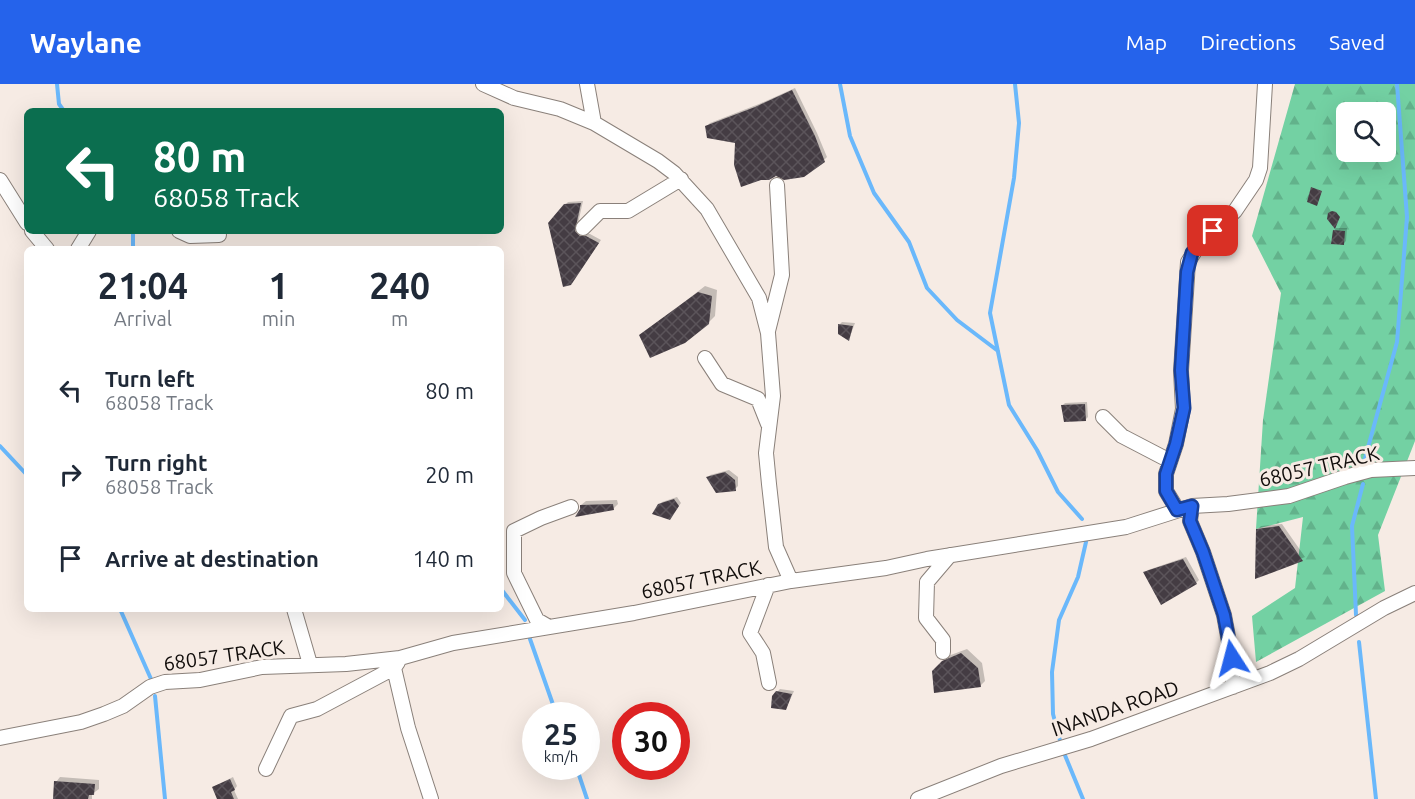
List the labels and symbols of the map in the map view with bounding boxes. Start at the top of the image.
pin [1187,205,1238,256]
street label: 68057 TRACK [1257,441,1381,491]
street label: 68057 TRACK [639,555,763,603]
position arrow [1200,626,1264,690]
street label: 68057 TRACK [162,635,286,675]
street label: INANDA ROAD [1048,675,1182,741]
speed limit sign: 30 [612,702,690,780]

